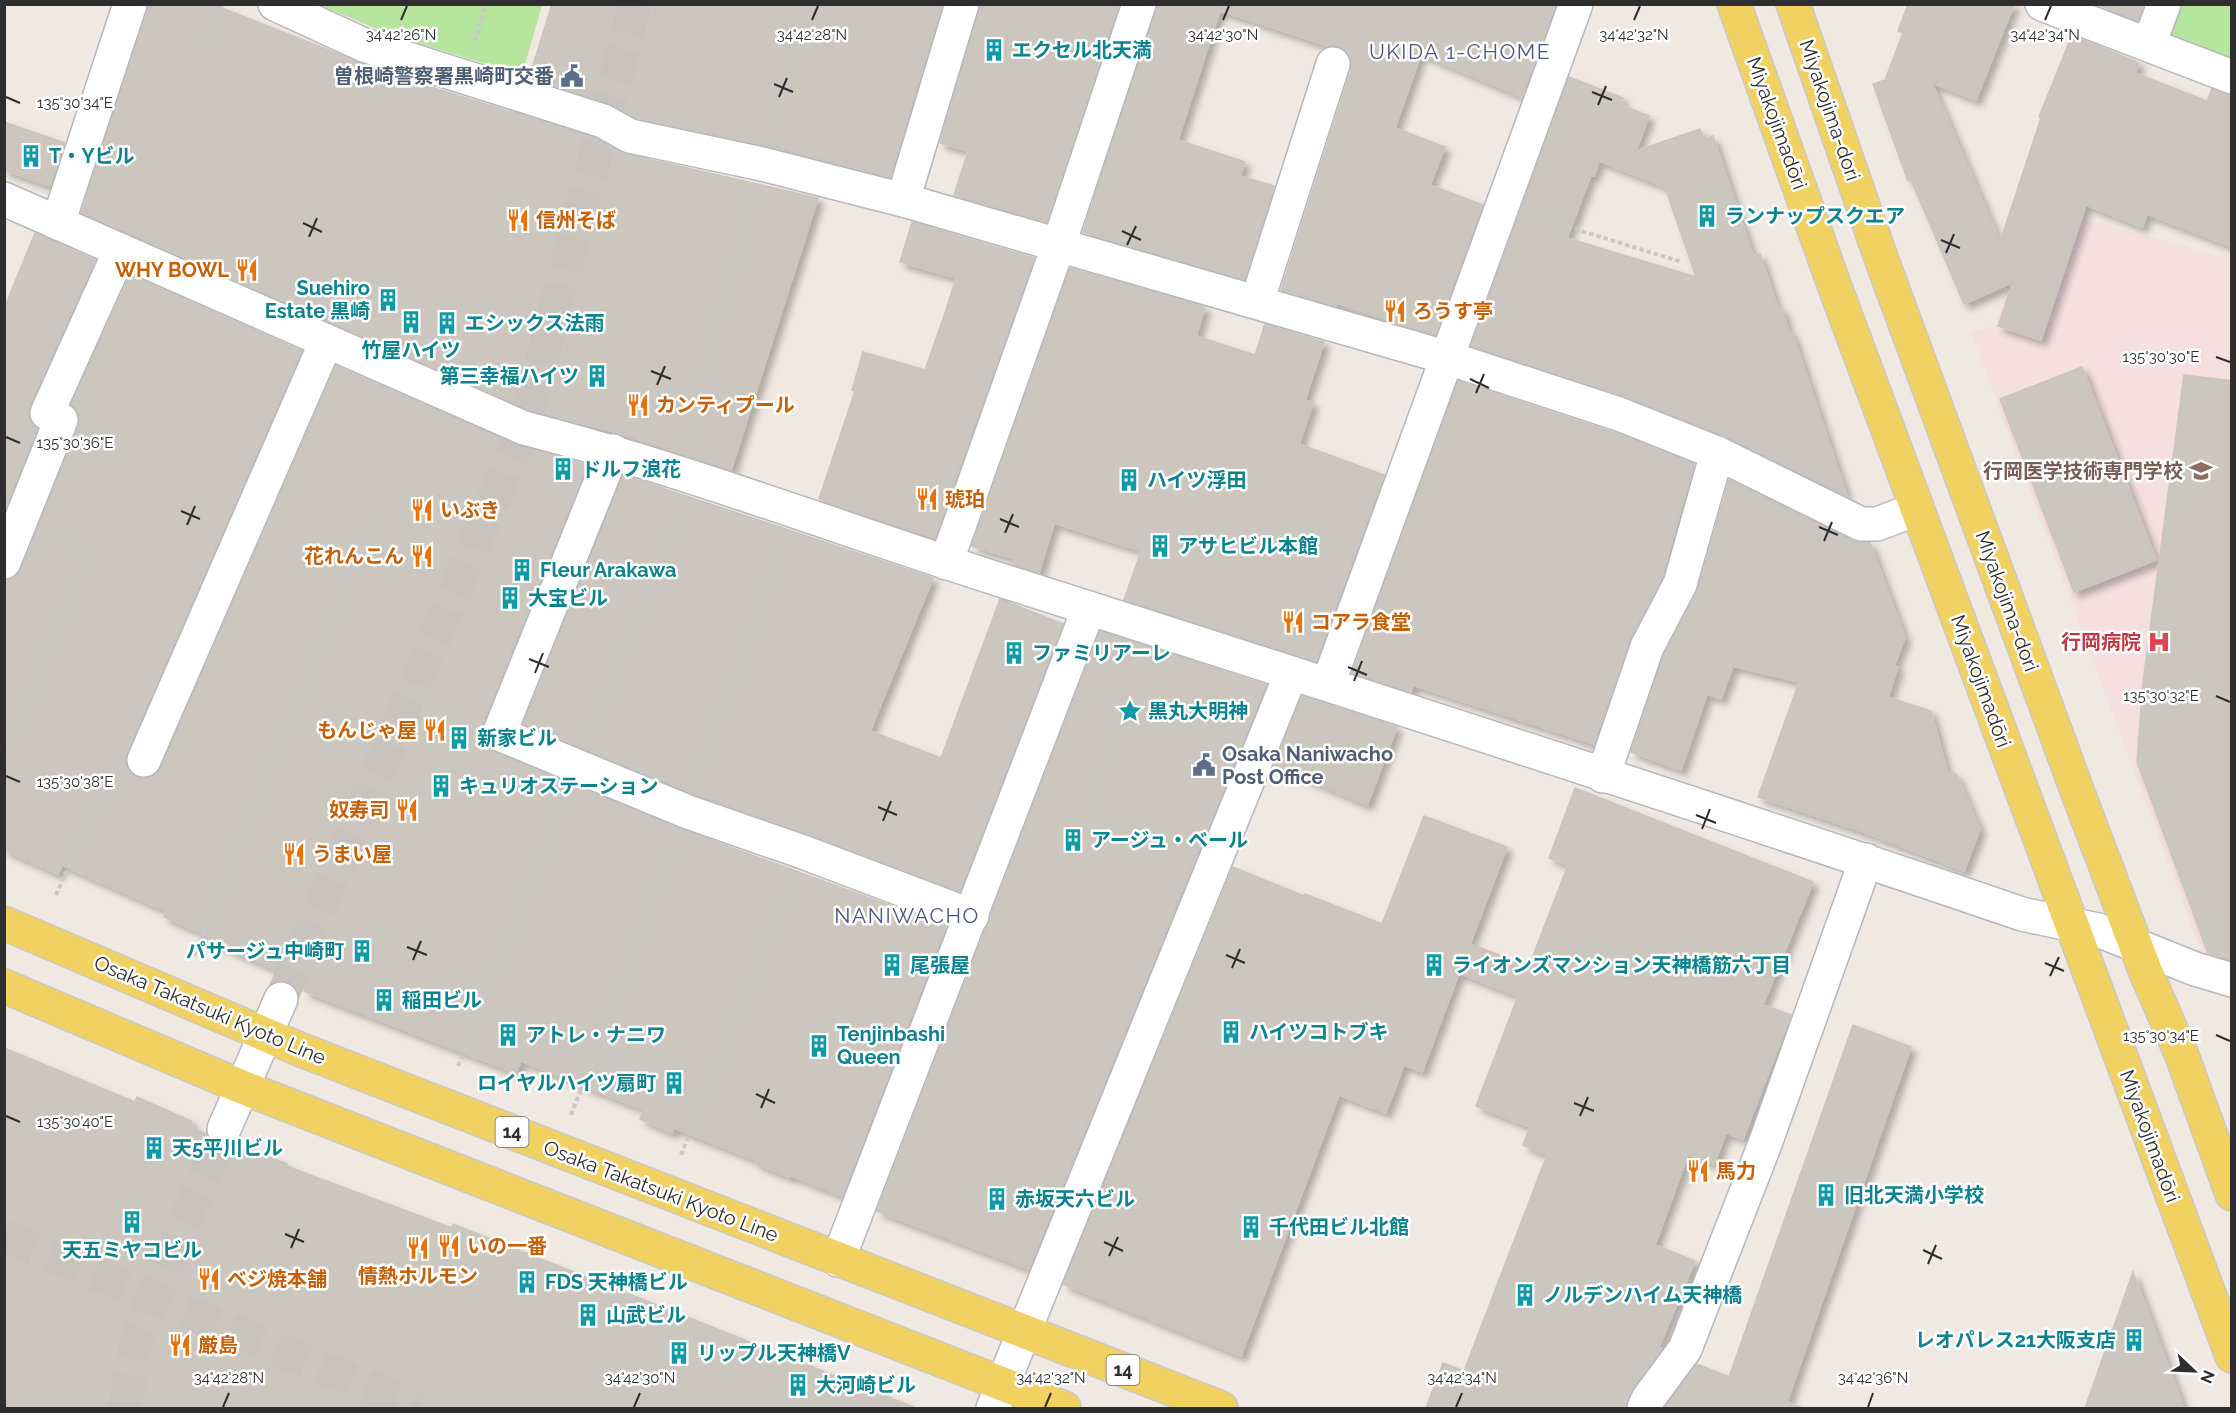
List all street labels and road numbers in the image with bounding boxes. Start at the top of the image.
street label: Miyakojima-dori [1795,36,1865,184]
street label: Miyakojimadōri [1742,53,1812,193]
street label: Miyakojima-dori [1970,528,2044,674]
street label: Miyakojimadōri [1946,611,2016,751]
street label: Osaka Takatsuki Kyoto Line [90,950,330,1070]
street label: Miyakojimadōri [2115,1066,2185,1206]
road number: 14 [496,1117,528,1147]
street label: Osaka Takatsuki Kyoto Line [540,1135,782,1247]
road number: 14 [1106,1355,1140,1385]

